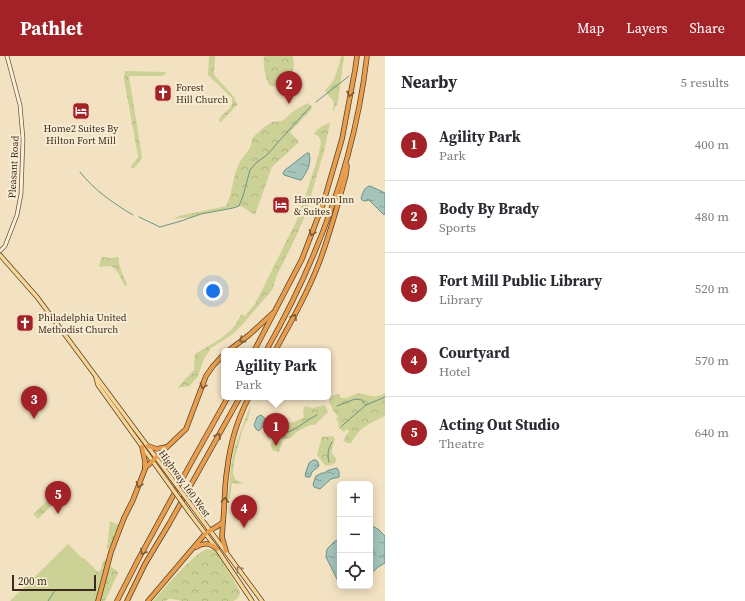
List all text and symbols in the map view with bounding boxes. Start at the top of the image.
text: Pathlet [20,15,83,41]
text: Map [577,18,604,38]
text: Layers [626,18,668,38]
text: Share [690,18,725,38]
text: Nearby [401,70,457,94]
pin: 2 [276,71,302,104]
text: 5 results [681,74,729,91]
place label: Forest Hill Church [176,81,228,106]
church icon: Forest Hill Church [153,83,173,103]
one-way arrow [347,91,355,98]
hotel icon: Home2 Suites By Hilton Fort Mill [71,101,91,121]
place label: Home2 Suites By Hilton Fort Mill [44,122,119,147]
text: Agility Park [439,126,521,147]
street label: Pleasant Road [5,135,22,199]
text: 1 [410,136,418,153]
text: 400 m [695,136,729,153]
text: Park [439,147,466,164]
place label: Hampton Inn & Suites [294,193,354,218]
hotel icon: Hampton Inn & Suites [271,195,291,215]
text: Body By Brady [439,198,539,219]
text: 2 [410,208,418,225]
text: 480 m [695,208,729,225]
text: Sports [439,219,476,236]
one-way arrow [308,229,316,236]
text: Fort Mill Public Library [439,270,602,291]
text: 3 [410,280,418,297]
text: 520 m [695,280,729,297]
your location [203,281,223,301]
text: Library [439,291,482,308]
place label: Philadelphia United Methodist Church [38,311,127,336]
church icon: Philadelphia United Methodist Church [15,313,35,333]
one-way arrow [289,314,297,321]
one-way arrow [239,335,246,343]
text: Courtyard [439,342,510,363]
popup [221,348,331,400]
text: 4 [410,352,418,369]
text: 570 m [695,352,729,369]
text: Agility Park [235,355,317,376]
text: Hotel [439,363,471,380]
text: Park [235,376,262,393]
one-way arrow [199,382,207,389]
pin: 3 [21,386,47,419]
pin: 1 [263,413,289,446]
text: Acting Out Studio [439,414,560,435]
text: 5 [410,424,418,441]
text: 640 m [695,424,729,441]
one-way arrow [213,433,220,440]
text: Theatre [439,435,484,452]
street label: Highway 160 West [156,447,214,520]
pin: 5 [45,481,71,514]
one-way arrow [135,481,143,488]
map controls [337,481,373,589]
button: + [337,481,373,517]
pin: 4 [231,495,257,528]
one-way arrow [221,497,229,503]
button: − [337,517,373,553]
one-way arrow [140,548,147,555]
button: locate [337,553,373,589]
one-way arrow [237,567,244,574]
scale bar [12,573,96,592]
text: 200 m [18,574,47,589]

